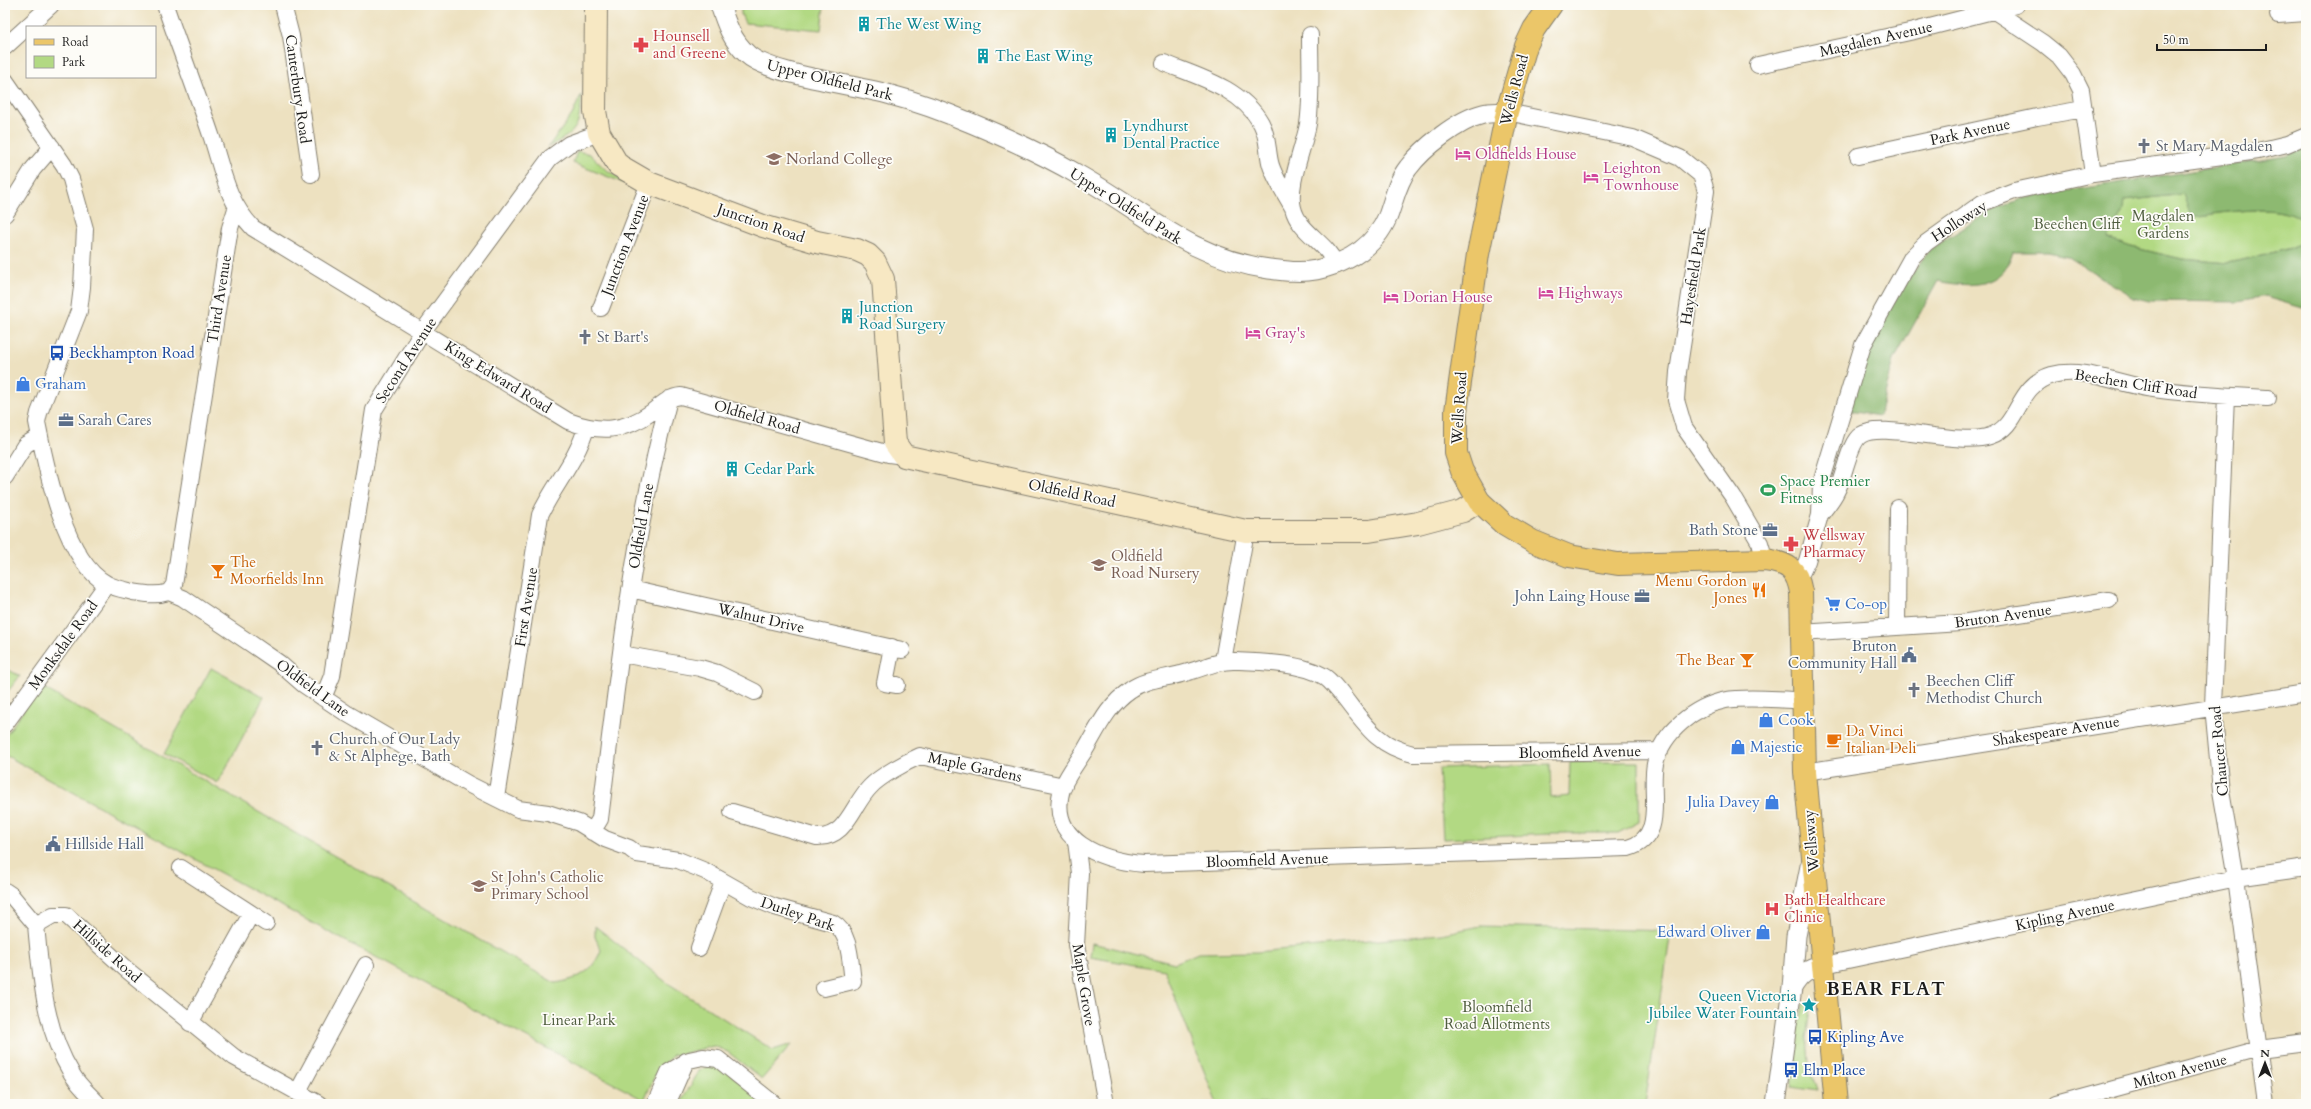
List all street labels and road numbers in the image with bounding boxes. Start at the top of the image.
street label: Magdalen Avenue [1818,16,1935,62]
street label: Canterbury Road [280,33,316,145]
street label: Wells Road [1495,52,1533,129]
street label: Upper Oldfield Park [765,55,895,105]
street label: Park Avenue [1928,114,2012,150]
street label: Upper Oldfield Park [1066,163,1186,249]
street label: Junction Avenue [596,191,654,300]
street label: Holloway [1927,195,1991,246]
street label: Junction Road [713,198,807,247]
street label: Hayesfield Park [1675,226,1711,326]
street label: Third Avenue [202,253,236,345]
street label: Second Avenue [371,313,441,407]
street label: King Edward Road [441,336,555,418]
street label: Beechen Cliff Road [2073,364,2199,404]
street label: Wells Road [1446,371,1472,446]
street label: Oldfield Road [712,395,802,439]
street label: Oldfield Road [1026,474,1118,512]
street label: Oldfield Lane [624,481,658,570]
street label: First Avenue [510,565,542,648]
street label: Monksdale Road [24,596,102,694]
street label: Walnut Drive [715,598,807,638]
street label: Bruton Avenue [1953,599,2053,633]
street label: Oldfield Lane [272,654,354,722]
street label: Chaucer Road [2205,705,2233,797]
street label: Shakespeare Avenue [1991,711,2121,751]
street label: Bloomfield Avenue [1519,741,1642,763]
street label: Maple Gardens [926,747,1024,787]
street label: Wellsway [1798,809,1824,874]
street label: Bloomfield Avenue [1205,848,1329,872]
street label: Durley Park [758,892,838,936]
street label: Kipling Avenue [2014,895,2117,935]
street label: Hillside Road [69,915,145,987]
street label: Maple Grove [1068,942,1100,1028]
street label: Milton Avenue [2131,1049,2229,1093]

